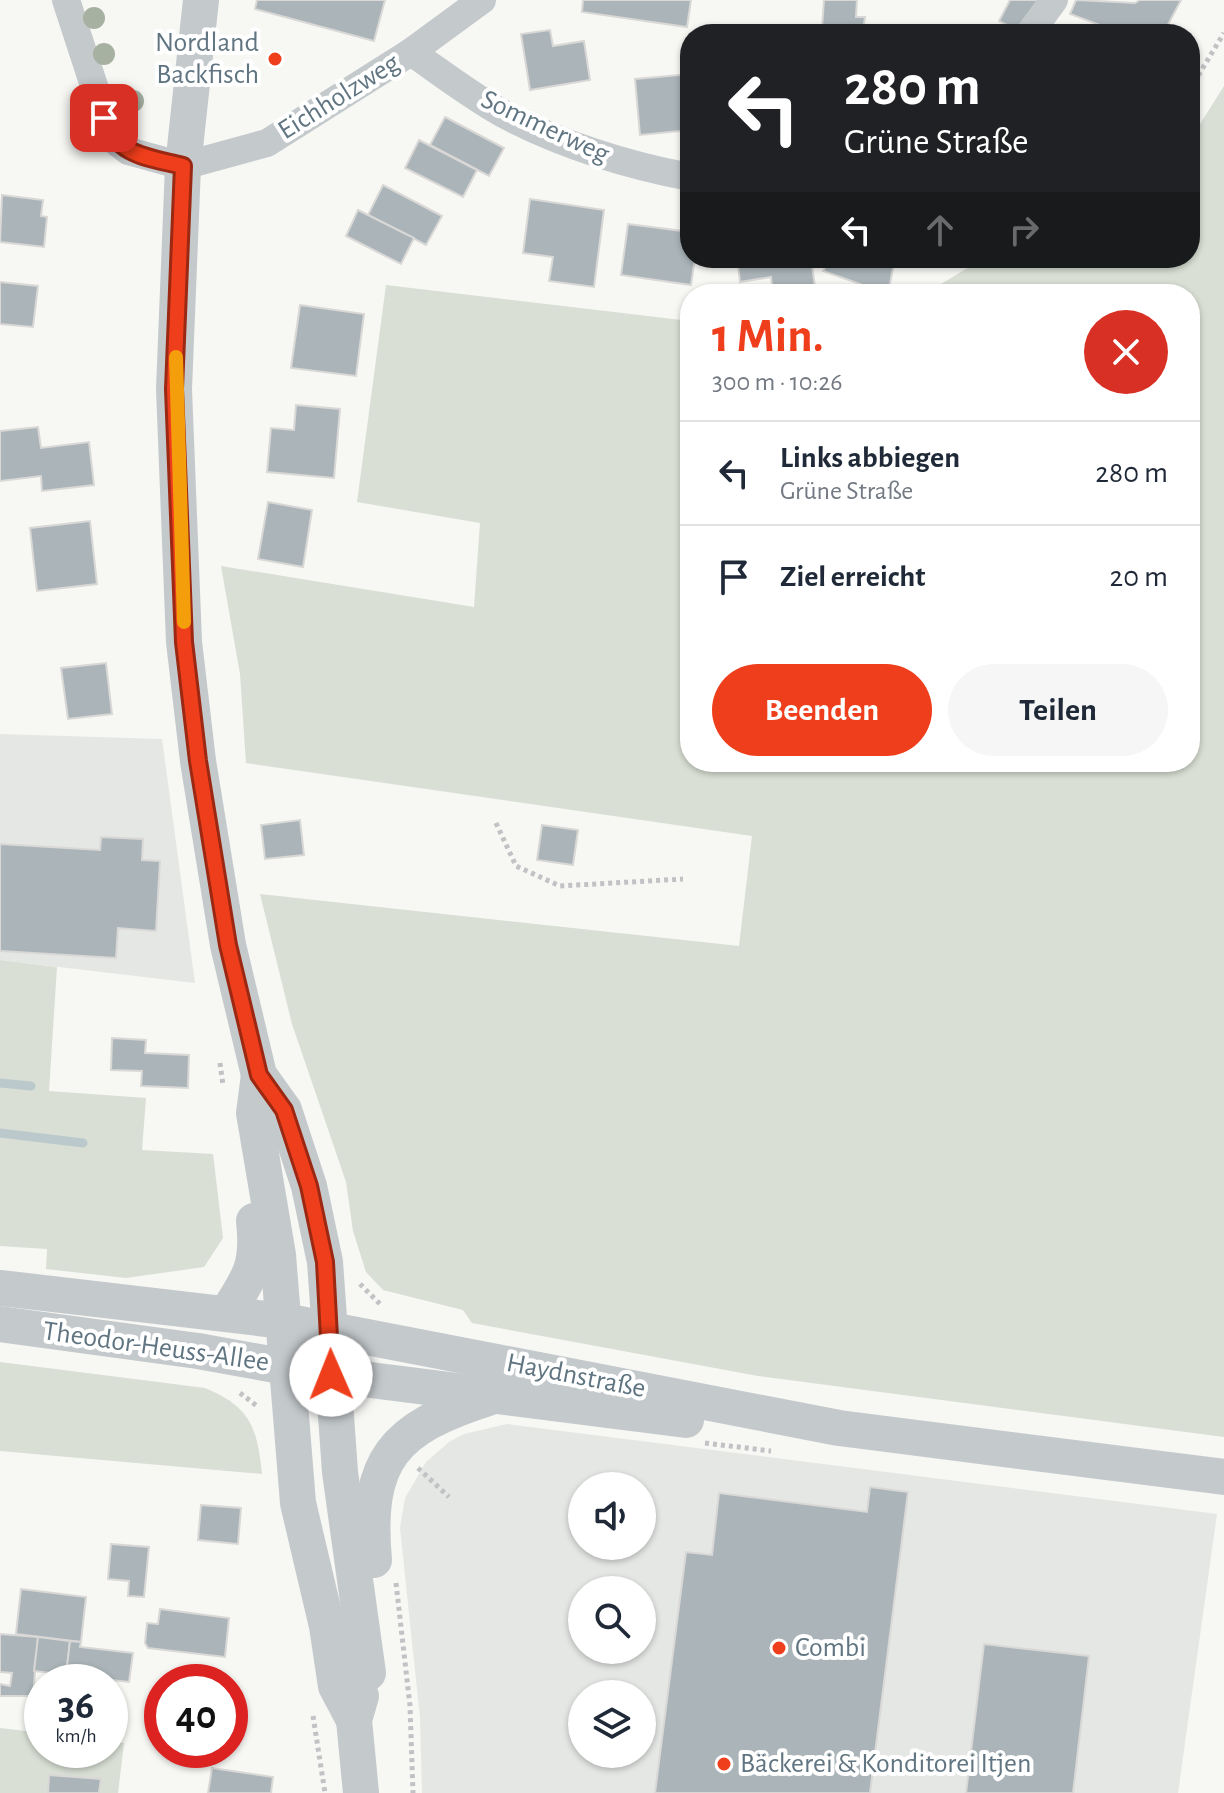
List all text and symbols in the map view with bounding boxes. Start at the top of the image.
place label: Nordland Backfisch [155,29,259,89]
street label: Eichholzweg [273,49,405,145]
marker: Nordland Backfisch [266,50,284,68]
icon: left [712,56,816,160]
text: 280 m [844,59,981,115]
pin [70,84,138,152]
street label: Sommerweg [477,85,614,169]
icon: arrive [82,96,126,140]
text: Grüne Straße [844,124,1029,160]
icon: left [834,208,878,252]
icon: ahead [918,208,962,252]
icon: right [1002,208,1046,252]
button: close [1084,310,1168,394]
text: 1 Min. [712,313,824,361]
text: 300 m · 10:26 [712,369,842,395]
text: Links abbiegen [780,443,960,473]
icon: left [712,451,756,495]
text: 280 m [1095,458,1168,488]
text: Grüne Straße [780,478,913,504]
icon: arrive [712,555,756,599]
text: Ziel erreicht [780,562,925,592]
text: 20 m [1110,562,1168,592]
button: Beenden [712,664,932,756]
button: Teilen [948,664,1168,756]
street label: Theodor-Heuss-Allee [41,1317,271,1377]
position arrow [289,1333,373,1417]
street label: Haydnstraße [504,1349,648,1403]
map controls [568,1472,656,1768]
button: sound [568,1472,656,1560]
button: search [568,1576,656,1664]
place label: Combi [795,1634,866,1662]
marker: Combi [770,1639,788,1657]
speed limit sign: 40 [144,1664,248,1768]
button: layers [568,1680,656,1768]
text: 36 [58,1686,94,1726]
text: km/h [55,1726,97,1746]
place label: Bäckerei & Konditorei Itjen [740,1750,1031,1778]
marker: Bäckerei & Konditorei Itjen [715,1755,733,1773]

